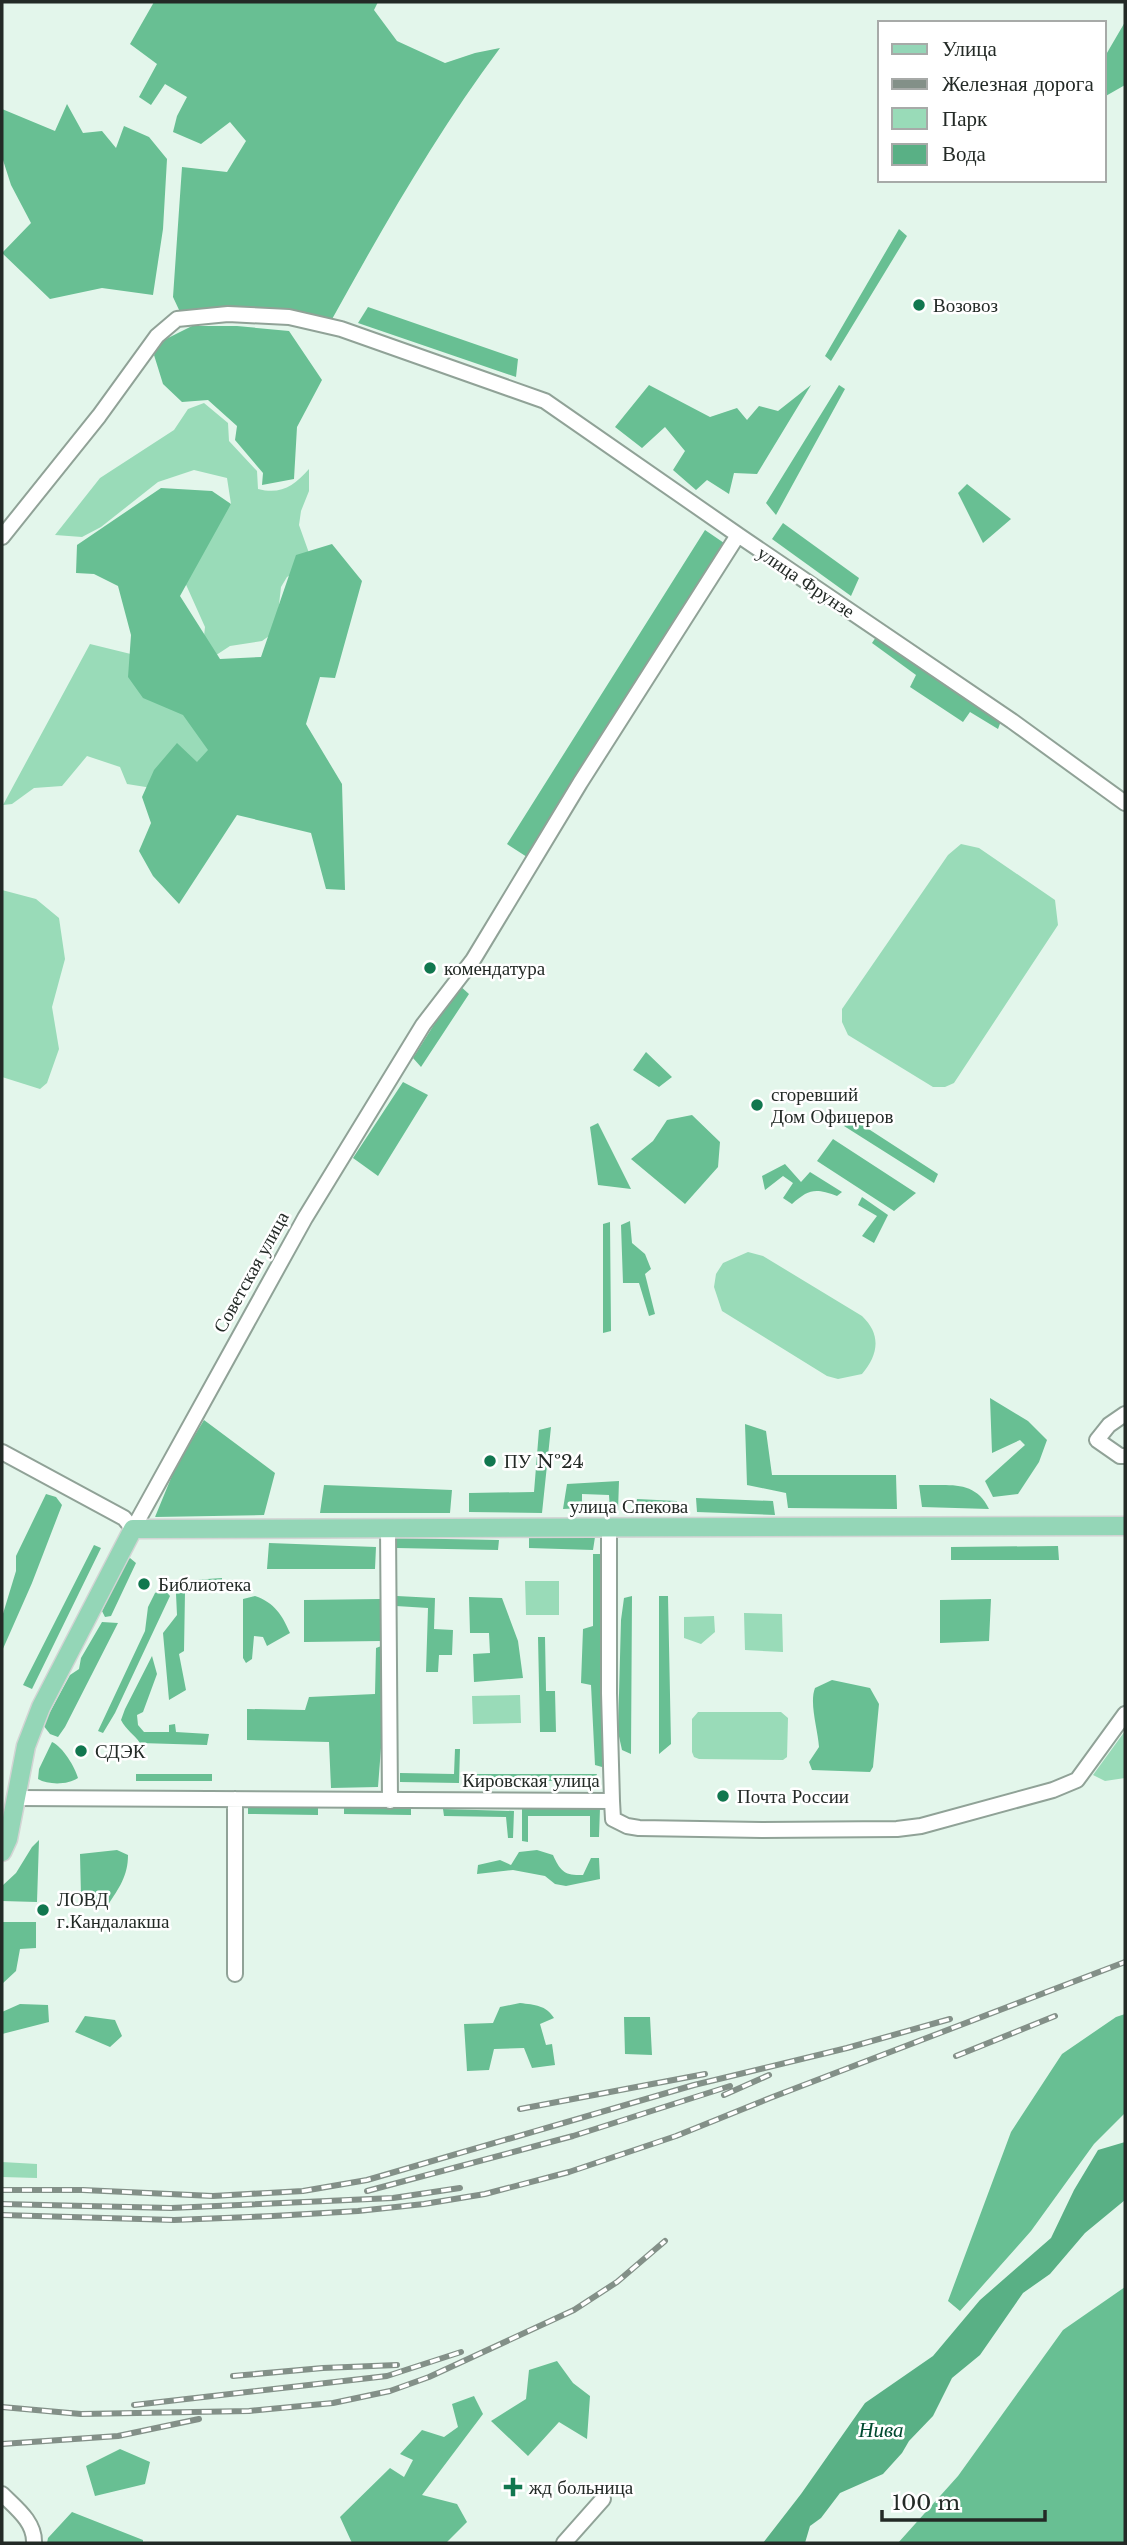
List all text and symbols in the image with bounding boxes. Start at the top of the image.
legend [878,21,1106,182]
text: Улица [942,36,997,62]
text: Железная дорога [942,71,1094,97]
text: Парк [942,106,988,132]
text: Вода [942,141,987,167]
place label: Возовоз [933,294,998,317]
marker: Возовоз [911,297,927,313]
street label: улица Фрунзе [753,541,859,623]
place label: комендатура [444,957,546,980]
marker: комендатура [422,960,438,976]
place label: сгоревший Дом Офицеров [771,1083,893,1128]
marker: сгоревший Дом Офицеров [749,1097,765,1113]
street label: Советская улица [208,1207,294,1337]
place label: ПУ №24 [504,1450,584,1473]
marker: ПУ №24 [482,1453,498,1469]
street label: улица Спекова [570,1495,689,1518]
place label: Библиотека [158,1573,252,1596]
marker: Библиотека [136,1576,152,1592]
place label: СДЭК [95,1740,146,1763]
marker: СДЭК [73,1743,89,1759]
street label: Кировская улица [462,1769,600,1792]
place label: Почта России [737,1785,849,1808]
marker: Почта России [715,1788,731,1804]
place label: ЛОВД г.Кандалакша [57,1888,170,1933]
marker: ЛОВД г.Кандалакша [35,1902,51,1918]
water label: Нива [857,2417,904,2443]
place label: жд больница [528,2476,634,2499]
marker: жд больница [503,2477,523,2497]
scale bar [882,2478,1045,2522]
text: 100 m [892,2490,960,2516]

